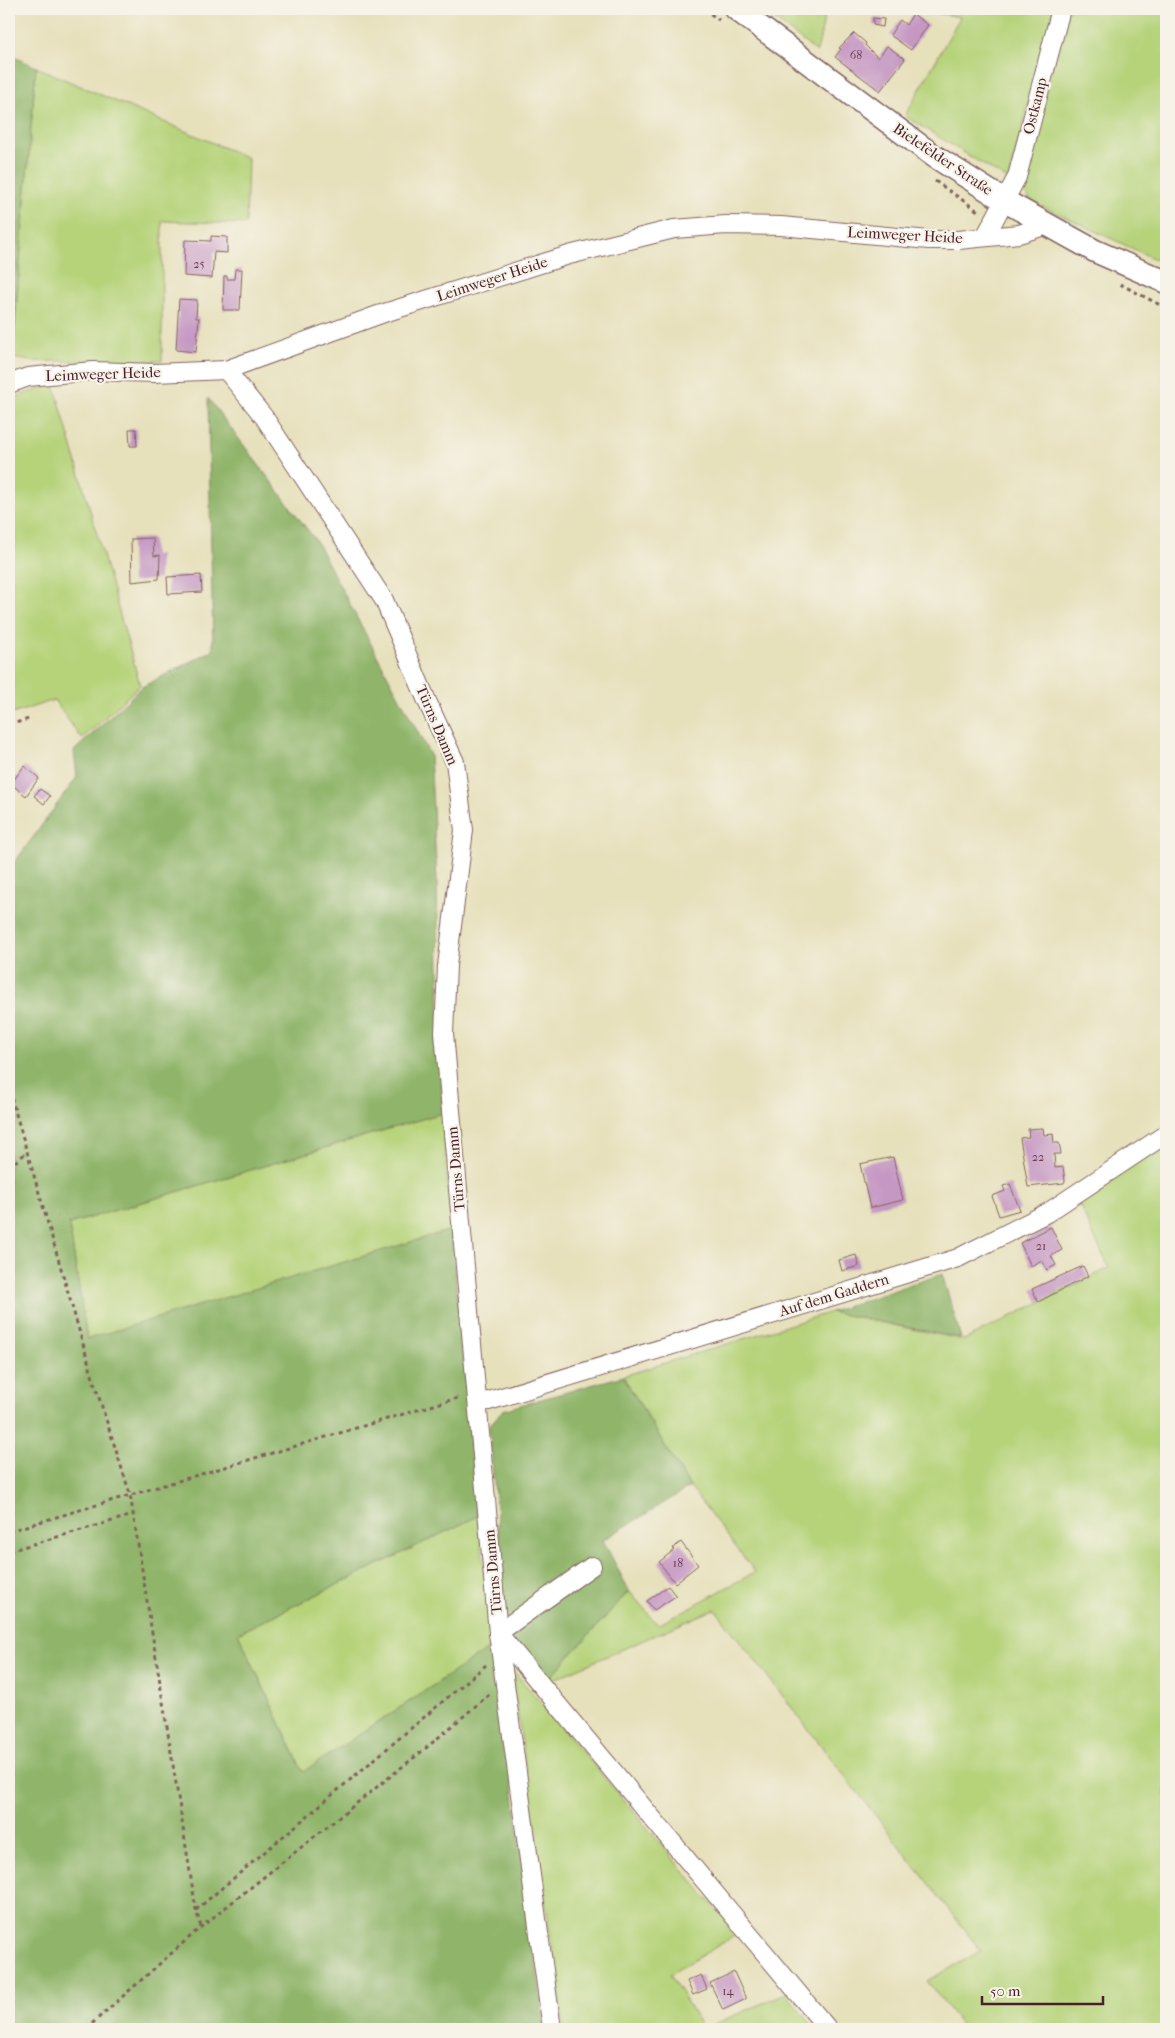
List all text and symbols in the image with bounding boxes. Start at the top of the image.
house number: 68 [850,48,862,62]
street label: Ostkamp [1019,76,1051,136]
street label: Bielefelder Straße [890,119,997,199]
street label: Leimweger Heide [847,223,964,247]
street label: Leimweger Heide [434,252,550,305]
house number: 25 [193,257,205,271]
street label: Leimweger Heide [45,363,162,385]
street label: Türns Damm [412,682,462,768]
street label: Türns Damm [443,1125,469,1212]
house number: 22 [1032,1150,1044,1164]
house number: 21 [1036,1239,1046,1253]
street label: Auf dem Gaddern [776,1270,891,1321]
street label: Türns Damm [480,1528,506,1615]
house number: 18 [673,1556,683,1570]
scale bar [982,1973,1104,2005]
text: 50 m [990,1982,1021,2000]
house number: 14 [722,1984,735,1998]

